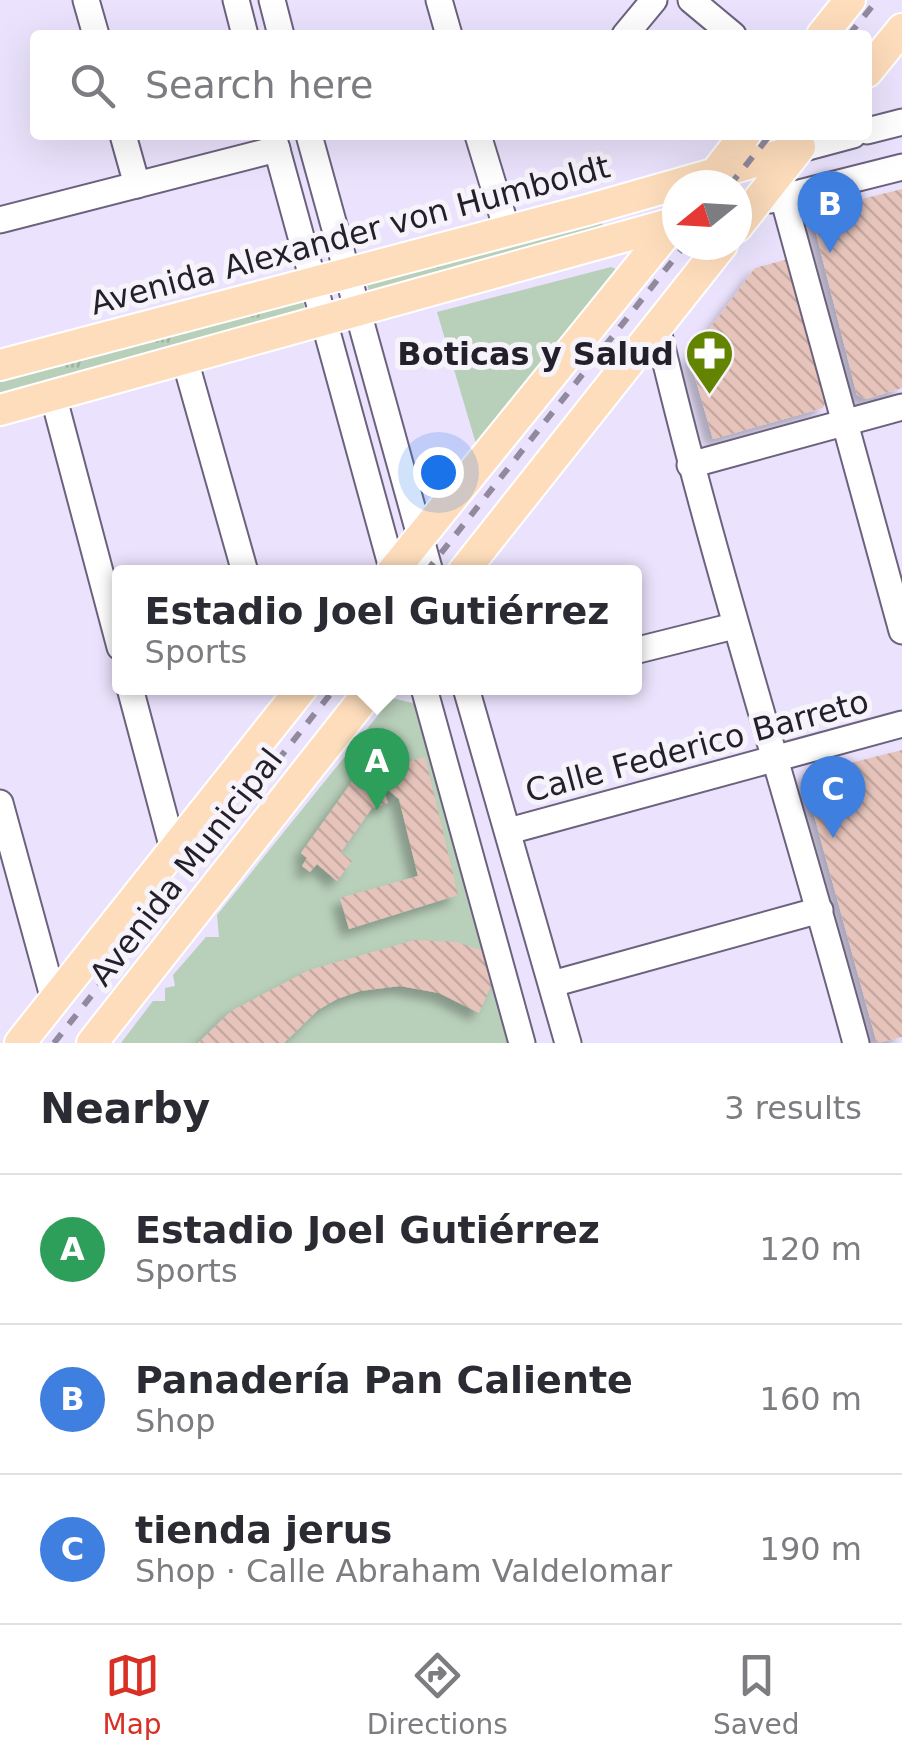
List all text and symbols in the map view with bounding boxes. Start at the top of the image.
search box [30,30,872,140]
icon: search [65,58,120,113]
text: Search here [145,63,373,107]
street label: Avenida Alexander von Humboldt [86,147,614,323]
north arrow [662,170,752,260]
pin: B [798,170,862,253]
pharmacy icon: Boticas y Salud [683,328,735,396]
place label: Boticas y Salud [397,335,674,373]
your location [413,447,464,498]
popup [112,565,642,695]
text: Estadio Joel Gutiérrez [145,589,609,633]
text: Sports [145,633,247,671]
street label: Calle Federico Barreto [521,682,873,810]
pin: A [344,728,410,810]
street label: Avenida Municipal [82,741,290,993]
pin: C [800,756,866,838]
text: Nearby [40,1084,210,1133]
text: 3 results [724,1089,862,1127]
text: Estadio Joel Gutiérrez [135,1208,600,1252]
text: A [60,1230,85,1268]
text: 120 m [760,1230,862,1268]
text: Sports [135,1252,238,1290]
text: Panadería Pan Caliente [135,1358,633,1402]
text: B [60,1380,85,1418]
text: 160 m [760,1380,862,1418]
text: Shop [135,1402,215,1440]
text: tienda jerus [135,1508,392,1552]
text: C [61,1530,84,1568]
text: 190 m [760,1530,862,1568]
text: Shop · Calle Abraham Valdelomar [135,1552,672,1590]
tab: Map [103,1648,162,1741]
tab: Directions [367,1648,508,1741]
tab: Saved [713,1648,799,1741]

